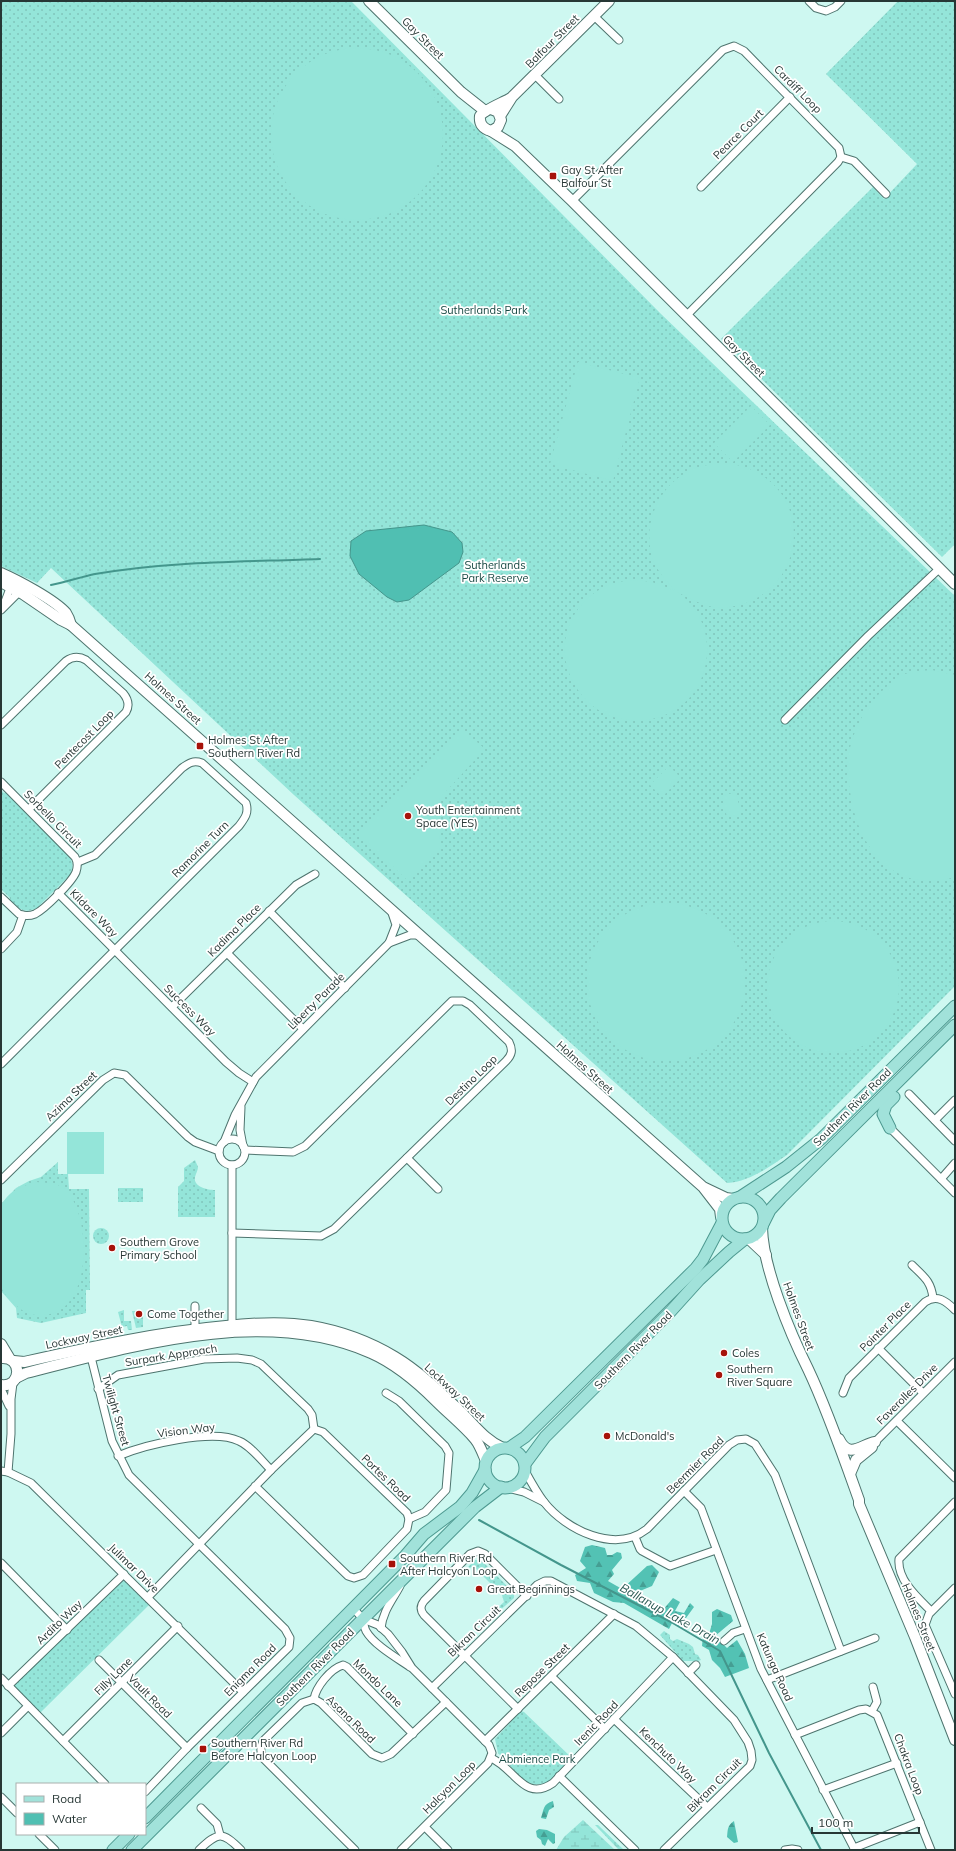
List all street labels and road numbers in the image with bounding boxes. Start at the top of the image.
street label: Balfour Street [522,11,582,71]
street label: Gay Street [399,14,447,62]
street label: Cardiff Loop [771,62,825,116]
street label: Pearce Court [710,106,766,162]
street label: Gay Street [720,332,768,380]
street label: Holmes Street [142,669,204,727]
street label: Pentecost Loop [51,706,117,772]
street label: Sorbello Circuit [21,787,85,851]
street label: Ramorine Turn [169,818,231,880]
street label: Kildare Way [67,886,121,940]
street label: Kadima Place [204,900,264,960]
street label: Liberty Parade [285,970,347,1032]
street label: Success Way [161,981,219,1039]
street label: Holmes Street [554,1038,616,1096]
street label: Destino Loop [442,1051,500,1108]
street label: Southern River Road [810,1065,894,1149]
street label: Azima Street [42,1068,100,1124]
street label: Holmes Street [780,1280,818,1352]
street label: Pointer Place [857,1297,914,1354]
street label: Southern River Road [591,1308,675,1392]
street label: Lockway Street [44,1322,124,1352]
street label: Surpark Approach [124,1341,218,1369]
street label: Lockway Street [422,1360,489,1424]
street label: Faverolles Drive [874,1361,940,1427]
street label: Twilight Street [99,1373,133,1447]
street label: Vision Way [156,1420,216,1440]
street label: Beermier Road [663,1433,727,1497]
street label: Portes Road [359,1451,413,1505]
street label: Julimar Drive [106,1540,162,1596]
street label: Holmes Street [899,1581,939,1653]
street label: Ardito Way [33,1597,85,1647]
street label: Bikran Circuit [445,1602,503,1660]
street label: Southern River Road [273,1625,357,1709]
street label: Katunga Road [754,1631,796,1703]
street label: Repose Street [512,1640,573,1700]
street label: Enigma Road [221,1641,279,1699]
street label: Filly Lane [91,1654,135,1698]
street label: Mondo Lane [350,1656,406,1710]
street label: Vault Road [125,1671,175,1721]
street label: Asana Road [323,1692,379,1746]
street label: Irenic Road [571,1698,621,1748]
street label: Kenchuto Way [636,1724,700,1786]
street label: Chakra Loop [891,1731,927,1797]
street label: Bikram Circuit [684,1755,744,1815]
street label: Halcyon Loop [419,1757,479,1817]

